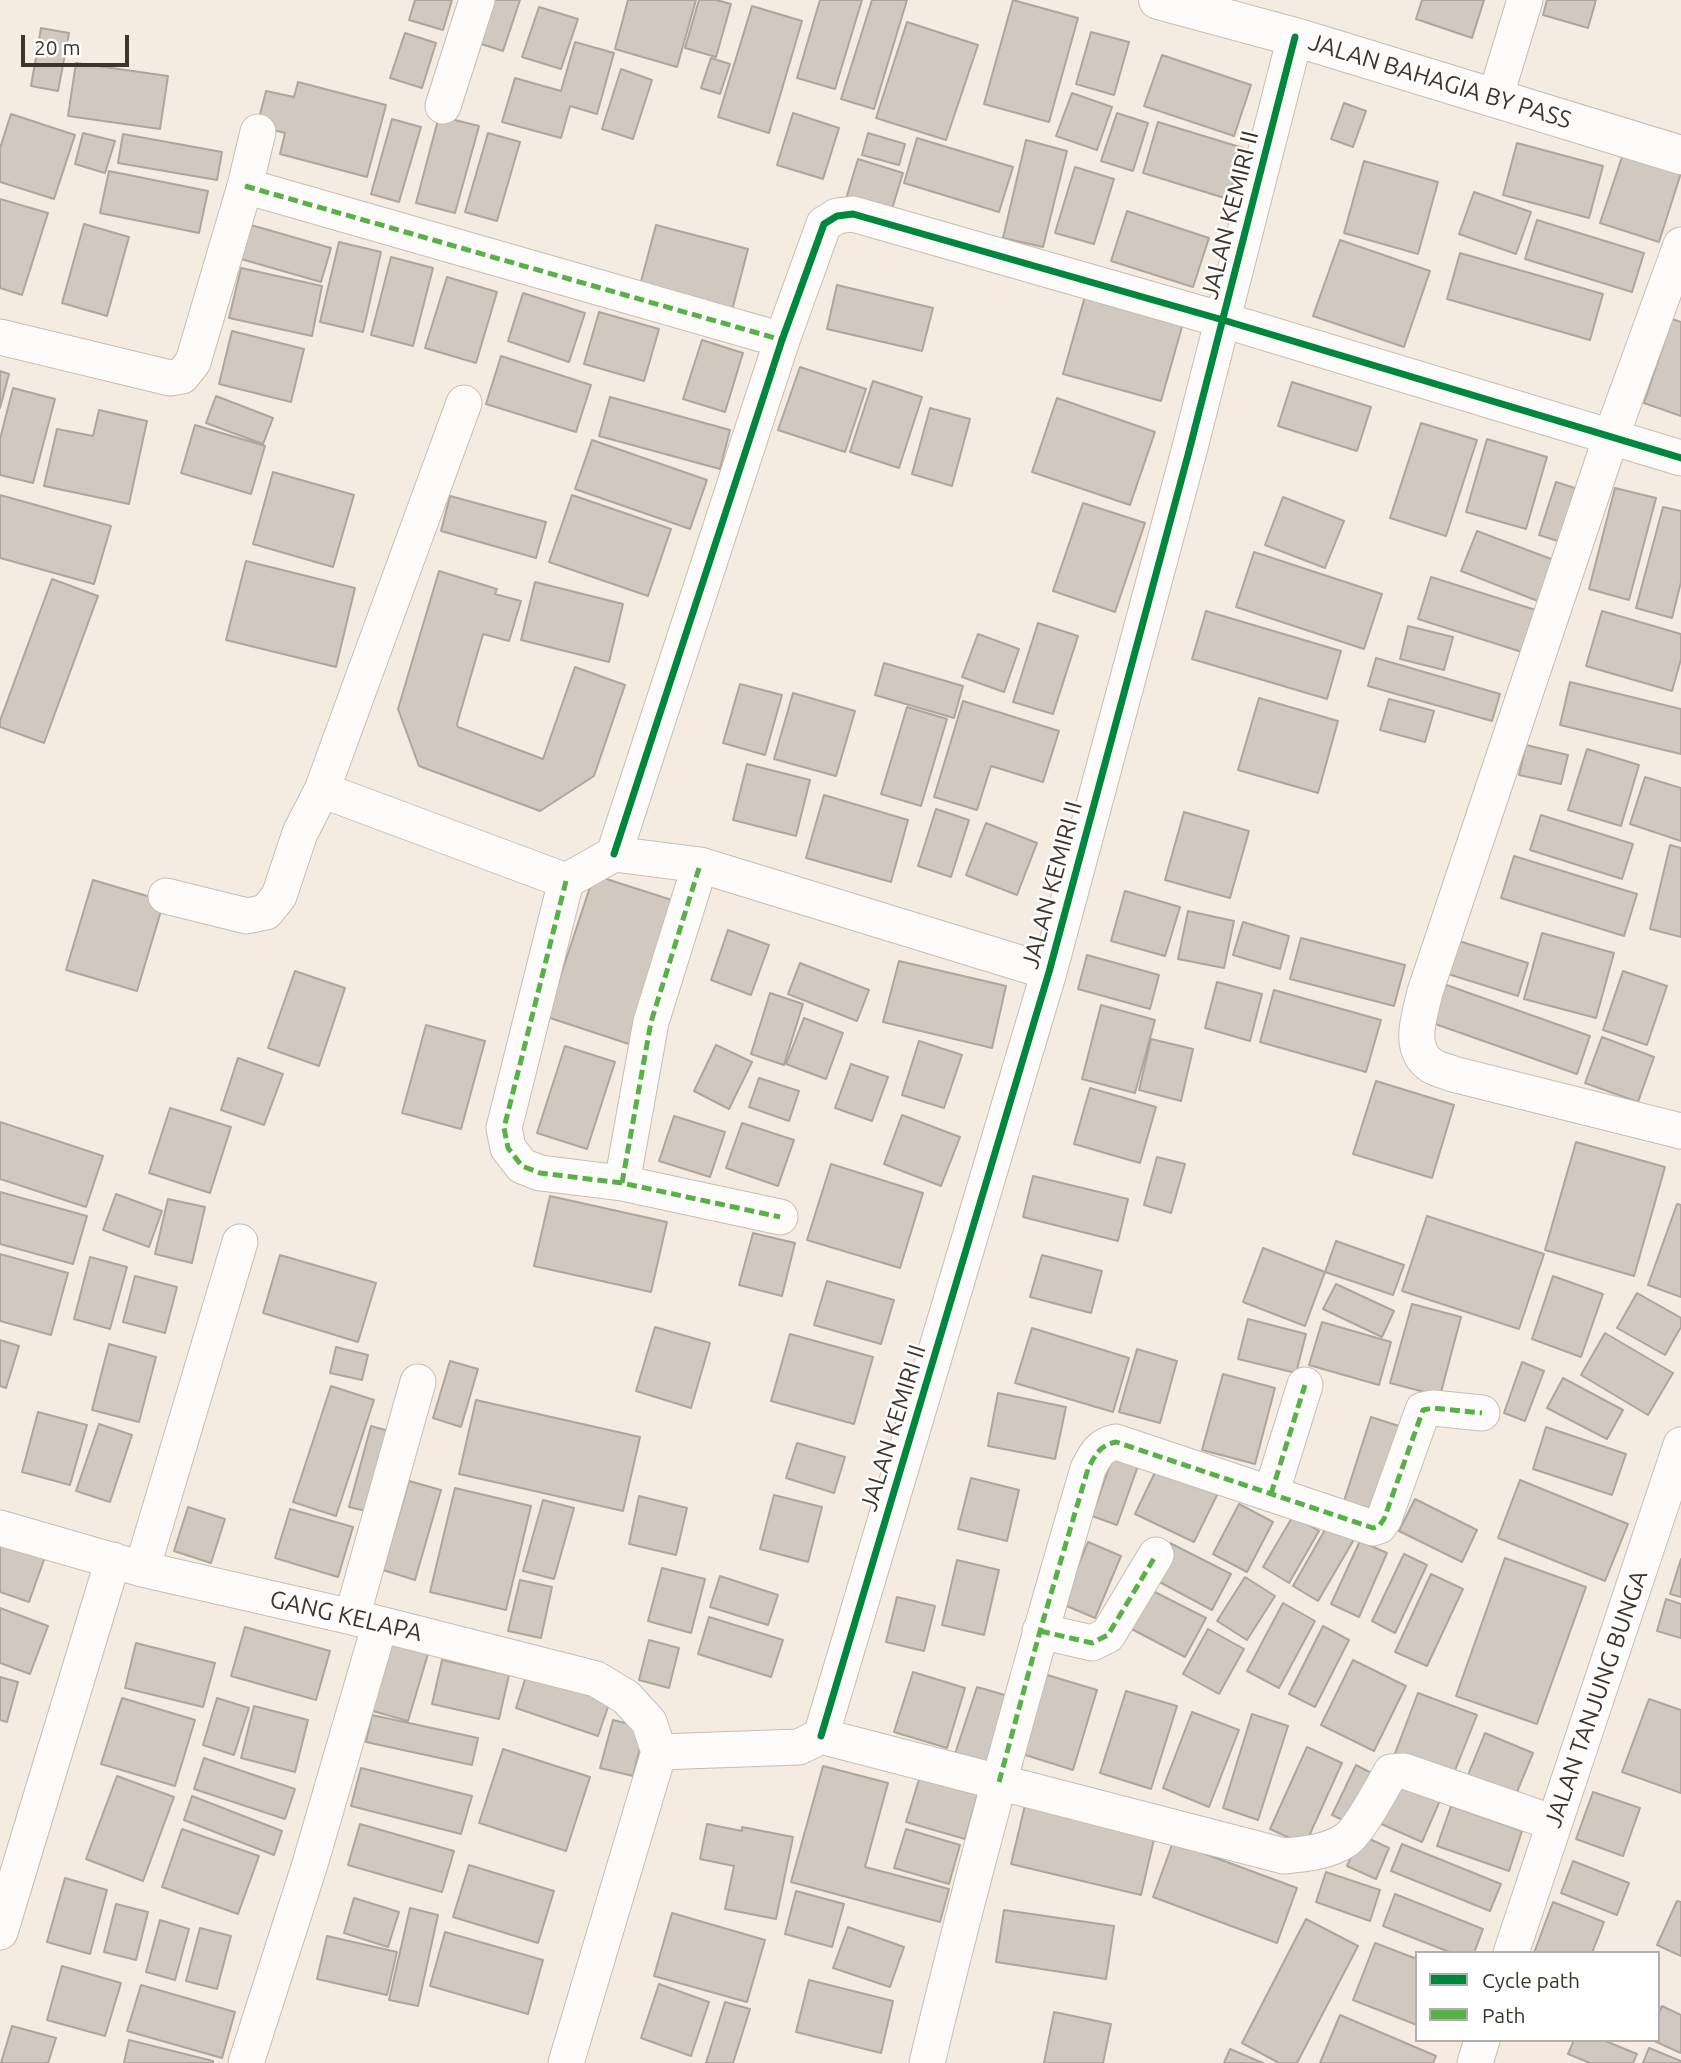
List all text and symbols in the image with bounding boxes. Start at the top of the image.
scale bar [24,21,133,65]
street label: JALAN BAHAGIA BY PASS [1305,27,1575,135]
text: 20 m [34,35,81,59]
street label: JALAN KEMIRI II [1195,128,1265,302]
street label: JALAN KEMIRI II [1016,798,1088,972]
street label: JALAN KEMIRI II [854,1341,932,1515]
street label: JALAN TANJUNG BUNGA [1538,1567,1654,1831]
street label: GANG KELAPA [267,1584,425,1648]
legend [1415,1951,1660,2042]
text: Cycle path [1482,1968,1580,1992]
text: Path [1482,2003,1525,2027]

